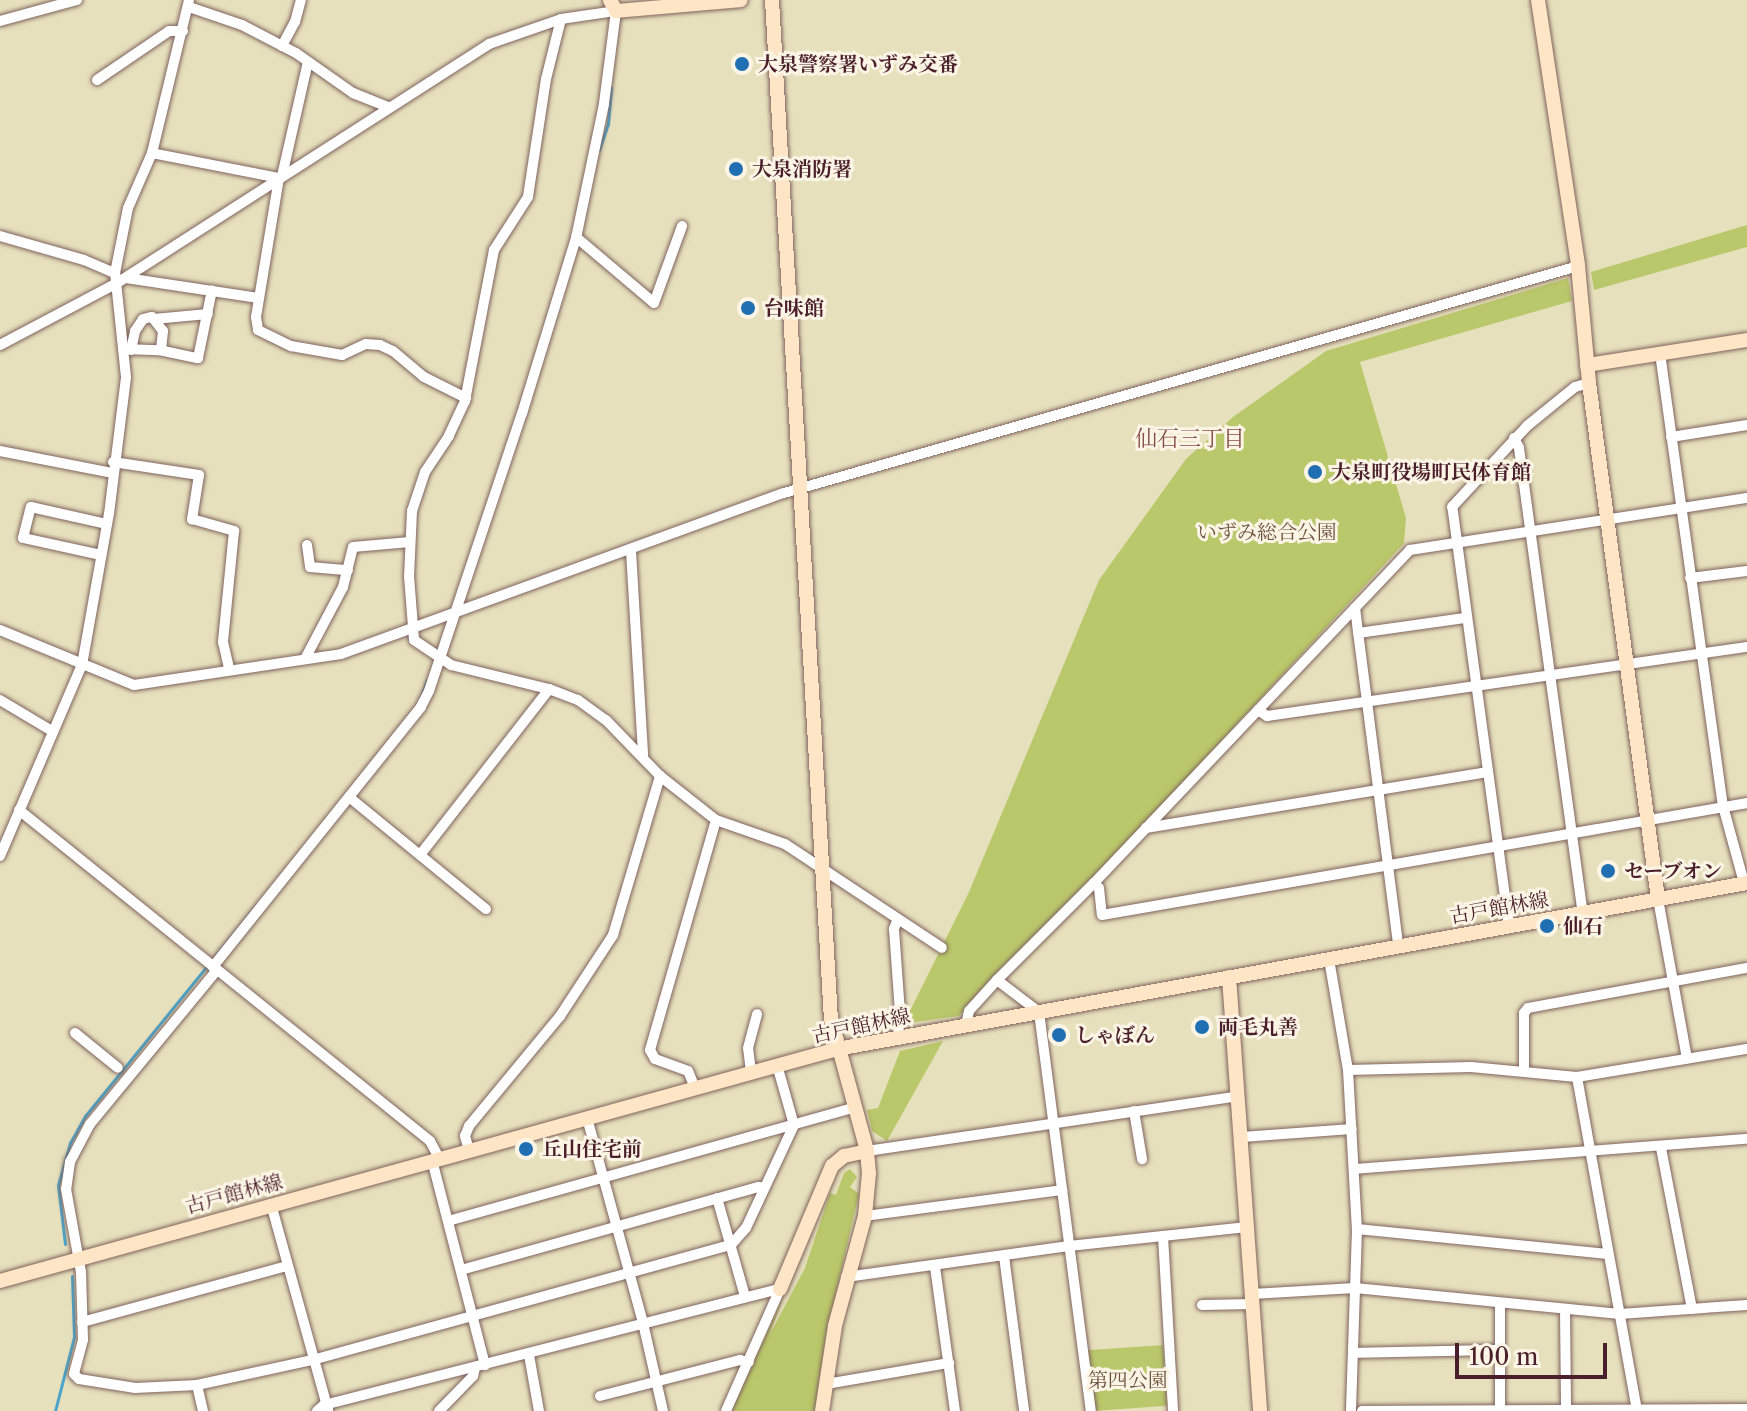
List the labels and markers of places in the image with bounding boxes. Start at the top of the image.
place label: 大泉警察署いずみ交番 [758,52,958,76]
marker: 大泉警察署いずみ交番 [733,55,751,73]
place label: 大泉消防署 [752,157,852,181]
marker: 大泉消防署 [727,160,745,178]
place label: 台味館 [764,296,824,320]
marker: 台味館 [739,299,757,317]
place label: 大泉町役場町民体育館 [1331,460,1531,484]
marker: 大泉町役場町民体育館 [1306,463,1324,481]
place label: セーブオン [1624,859,1723,883]
marker: セーブオン [1599,862,1617,880]
place label: 仙石 [1563,914,1603,938]
marker: 仙石 [1538,917,1556,935]
place label: 両毛丸善 [1218,1015,1298,1039]
marker: 両毛丸善 [1193,1018,1211,1036]
place label: しゃぼん [1075,1023,1155,1047]
marker: しゃぼん [1050,1026,1068,1044]
place label: 丘山住宅前 [542,1137,642,1161]
marker: 丘山住宅前 [517,1140,535,1158]

